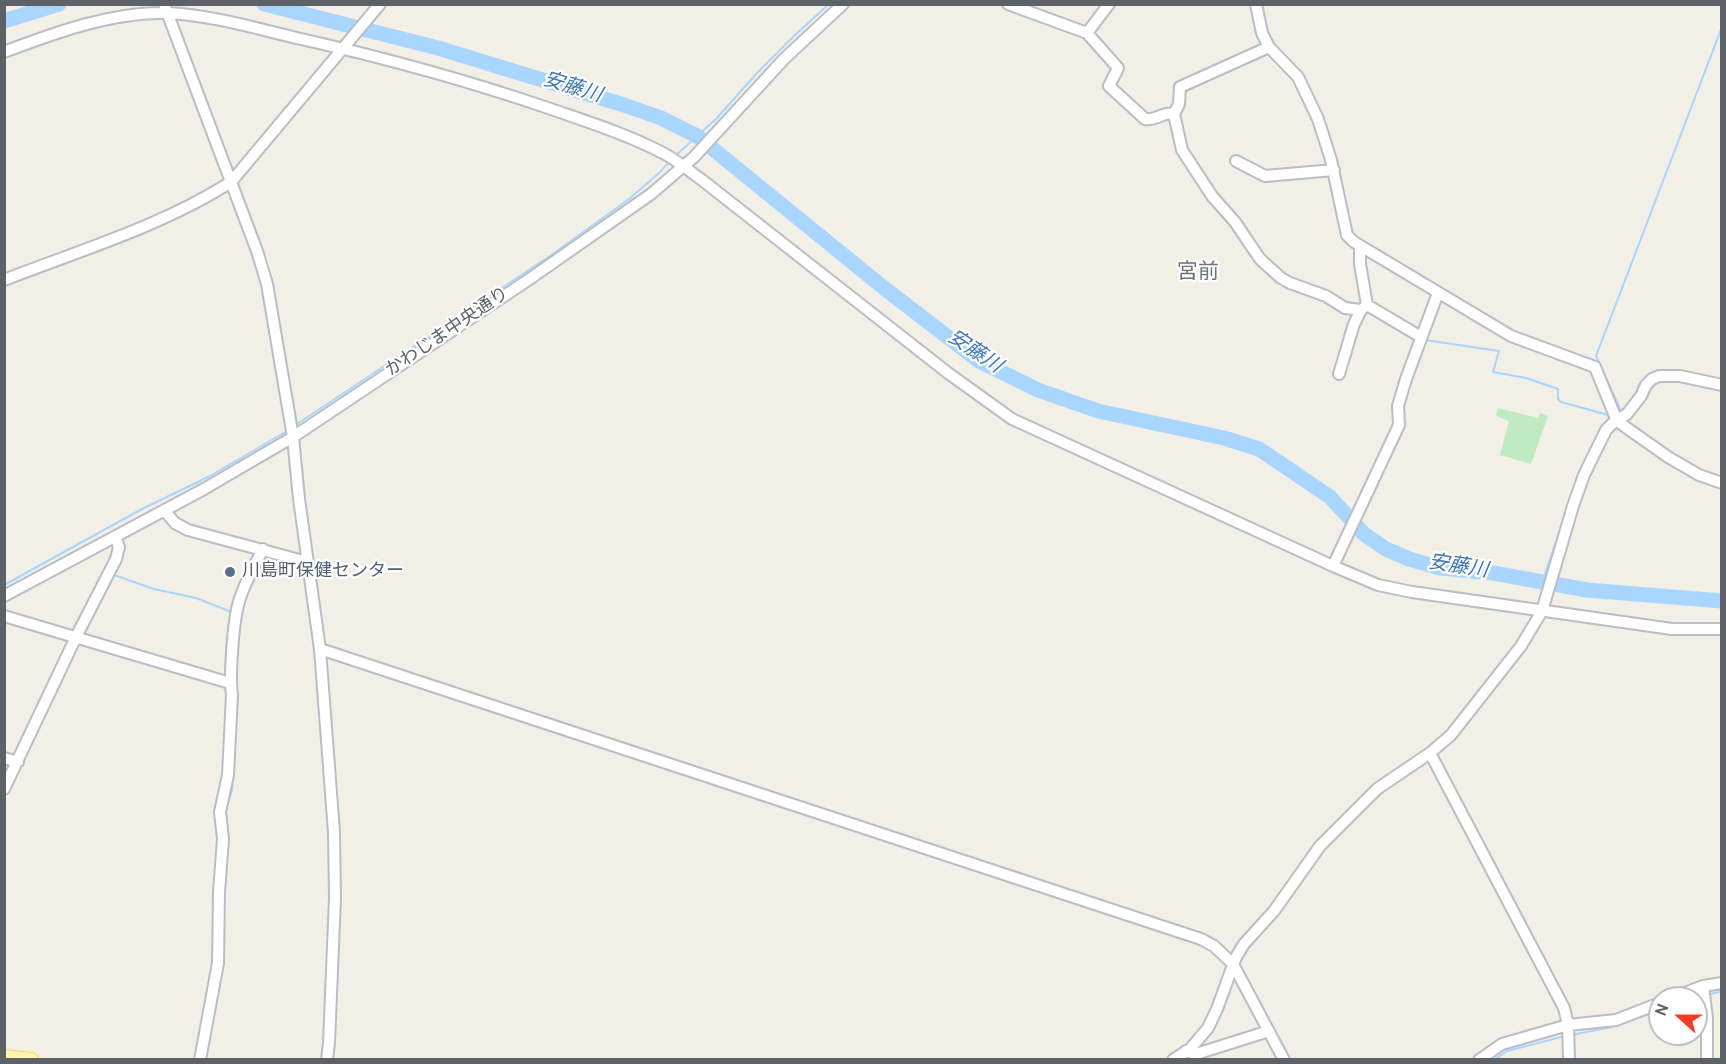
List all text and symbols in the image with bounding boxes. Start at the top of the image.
water label: 安藤川 [540,69,604,109]
district label: 宮前 [1177,261,1219,287]
street label: かわじま中央通り [382,284,514,382]
water label: 安藤川 [942,326,1006,380]
water label: 安藤川 [1426,551,1490,585]
place label: 川島町保健センター [242,561,404,583]
marker: 川島町保健センター [223,565,237,579]
north arrow [1648,986,1708,1046]
text: N [1652,1001,1674,1019]

